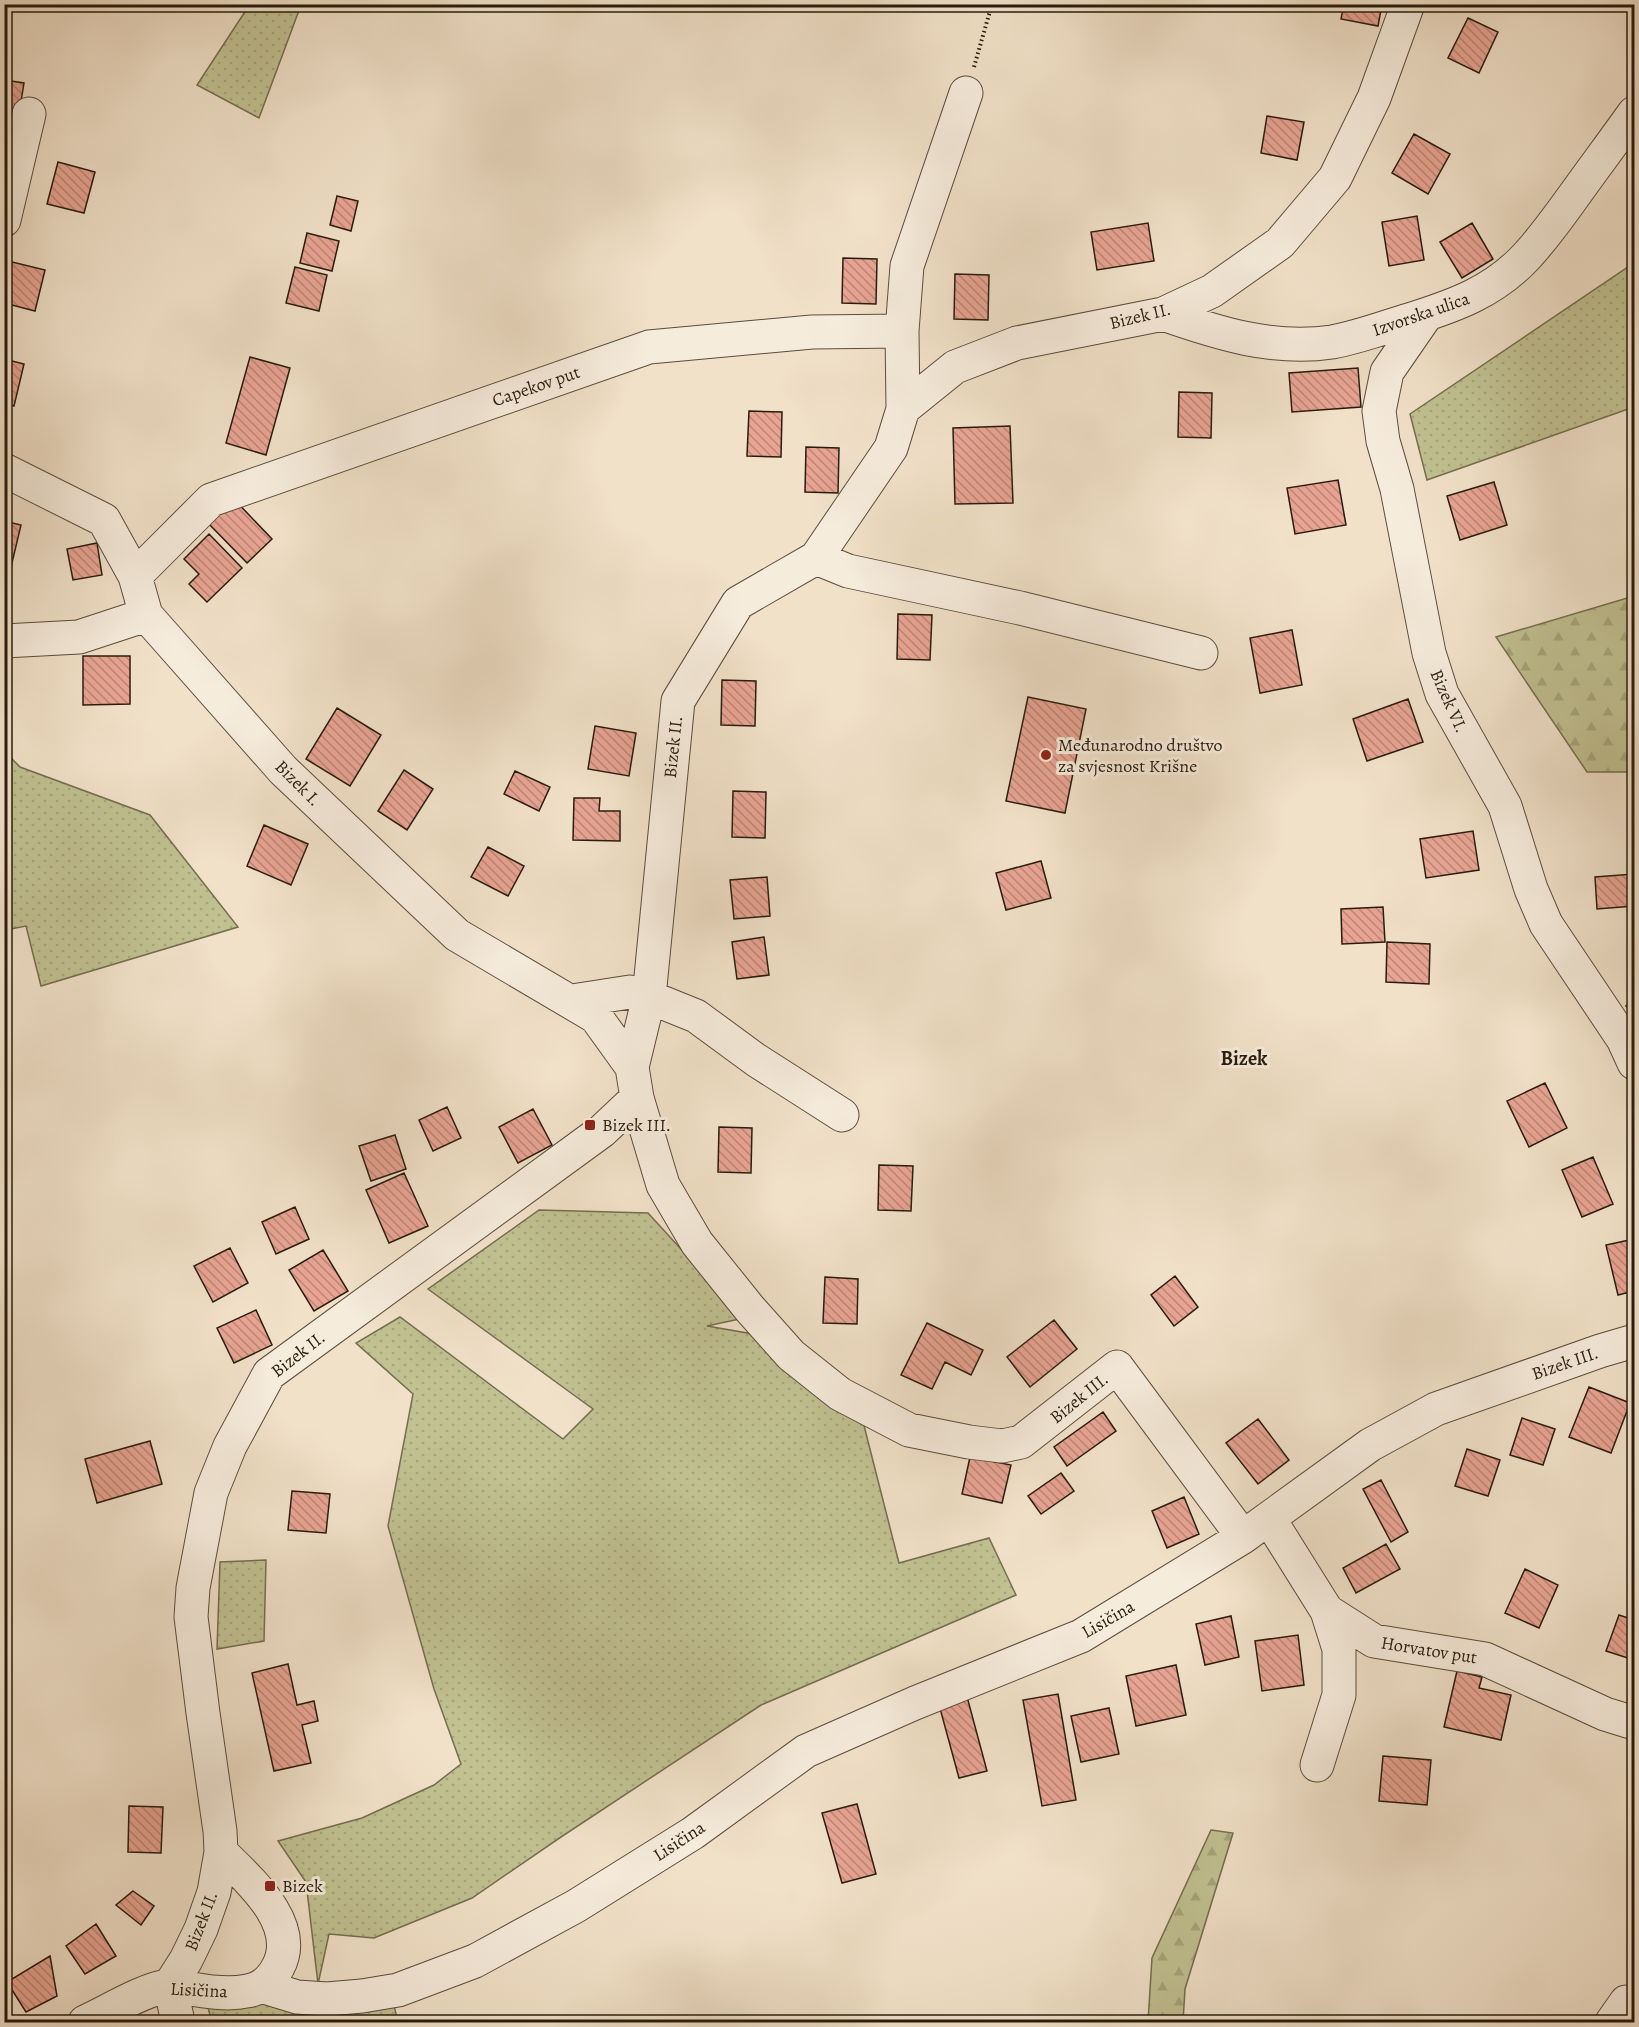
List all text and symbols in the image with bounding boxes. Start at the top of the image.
street label: Izvorska ulica [1369,286,1473,342]
street label: Bizek II. [1107,297,1173,335]
street label: Capekov put [489,360,583,412]
street label: Bizek VI. [1424,666,1474,736]
street label: Bizek II. [658,715,688,779]
place label: Međunarodno društvo za svjesnost Krišne [1058,733,1223,778]
marker: Međunarodno društvo za svjesnost Krišne [1039,748,1053,762]
street label: Bizek I. [270,755,326,811]
district label: Bizek [1221,1045,1268,1072]
place label: Bizek III. [602,1113,671,1137]
marker: Bizek III. [583,1118,597,1132]
street label: Bizek II. [266,1325,330,1383]
street label: Bizek III. [1528,1340,1602,1386]
street label: Bizek III. [1045,1367,1113,1429]
street label: Lisičina [1077,1594,1139,1644]
street label: Horvatov put [1379,1631,1479,1669]
street label: Lisičina [648,1815,710,1867]
place label: Bizek [282,1874,323,1898]
marker: Bizek [263,1879,277,1893]
street label: Bizek II. [179,1888,223,1954]
street label: Lisičina [170,1977,229,2004]

